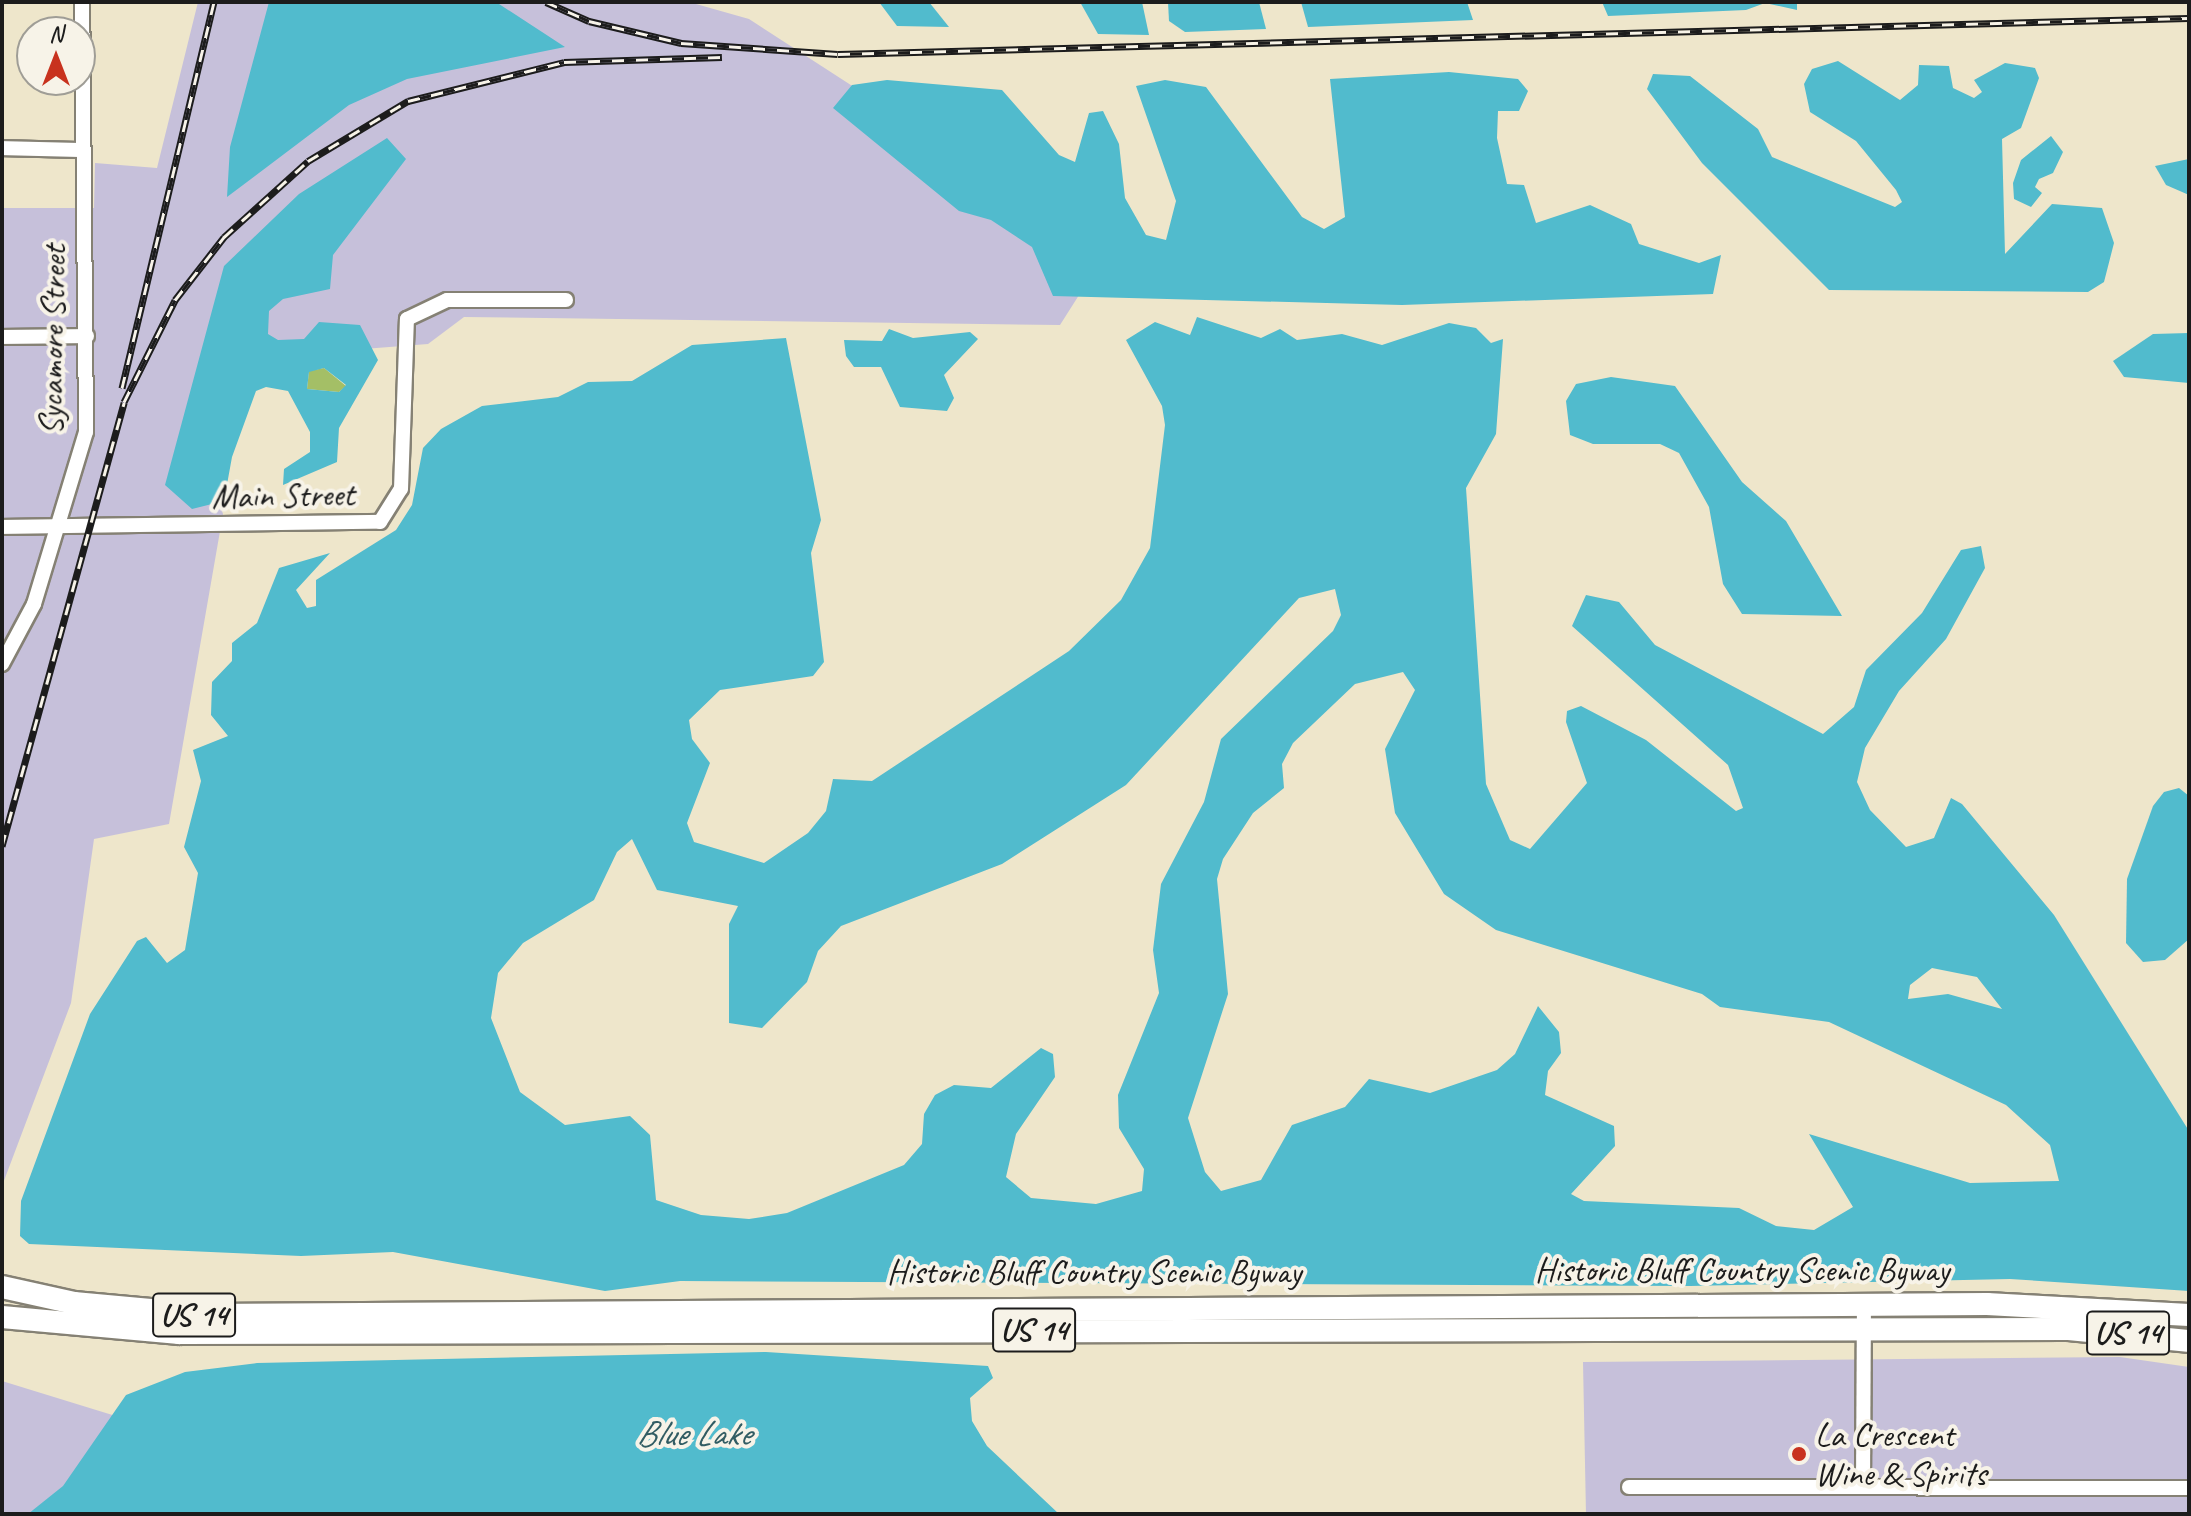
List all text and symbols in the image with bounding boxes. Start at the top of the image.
north arrow [16,16,96,96]
text: N [49,20,63,48]
street label: Sycamore Street [30,244,74,436]
street label: Main Street [211,473,355,517]
street label: Historic Bluff Country Scenic Byway [1534,1250,1950,1290]
street label: Historic Bluff Country Scenic Byway [886,1252,1302,1292]
road number: US 14 [152,1287,236,1343]
road number: US 14 [992,1302,1076,1358]
road number: US 14 [2086,1305,2170,1361]
water label: Blue Lake [636,1412,750,1456]
place label: La Crescent Wine & Spirits [1815,1414,1986,1494]
marker: La Crescent Wine & Spirits [1790,1445,1808,1463]

